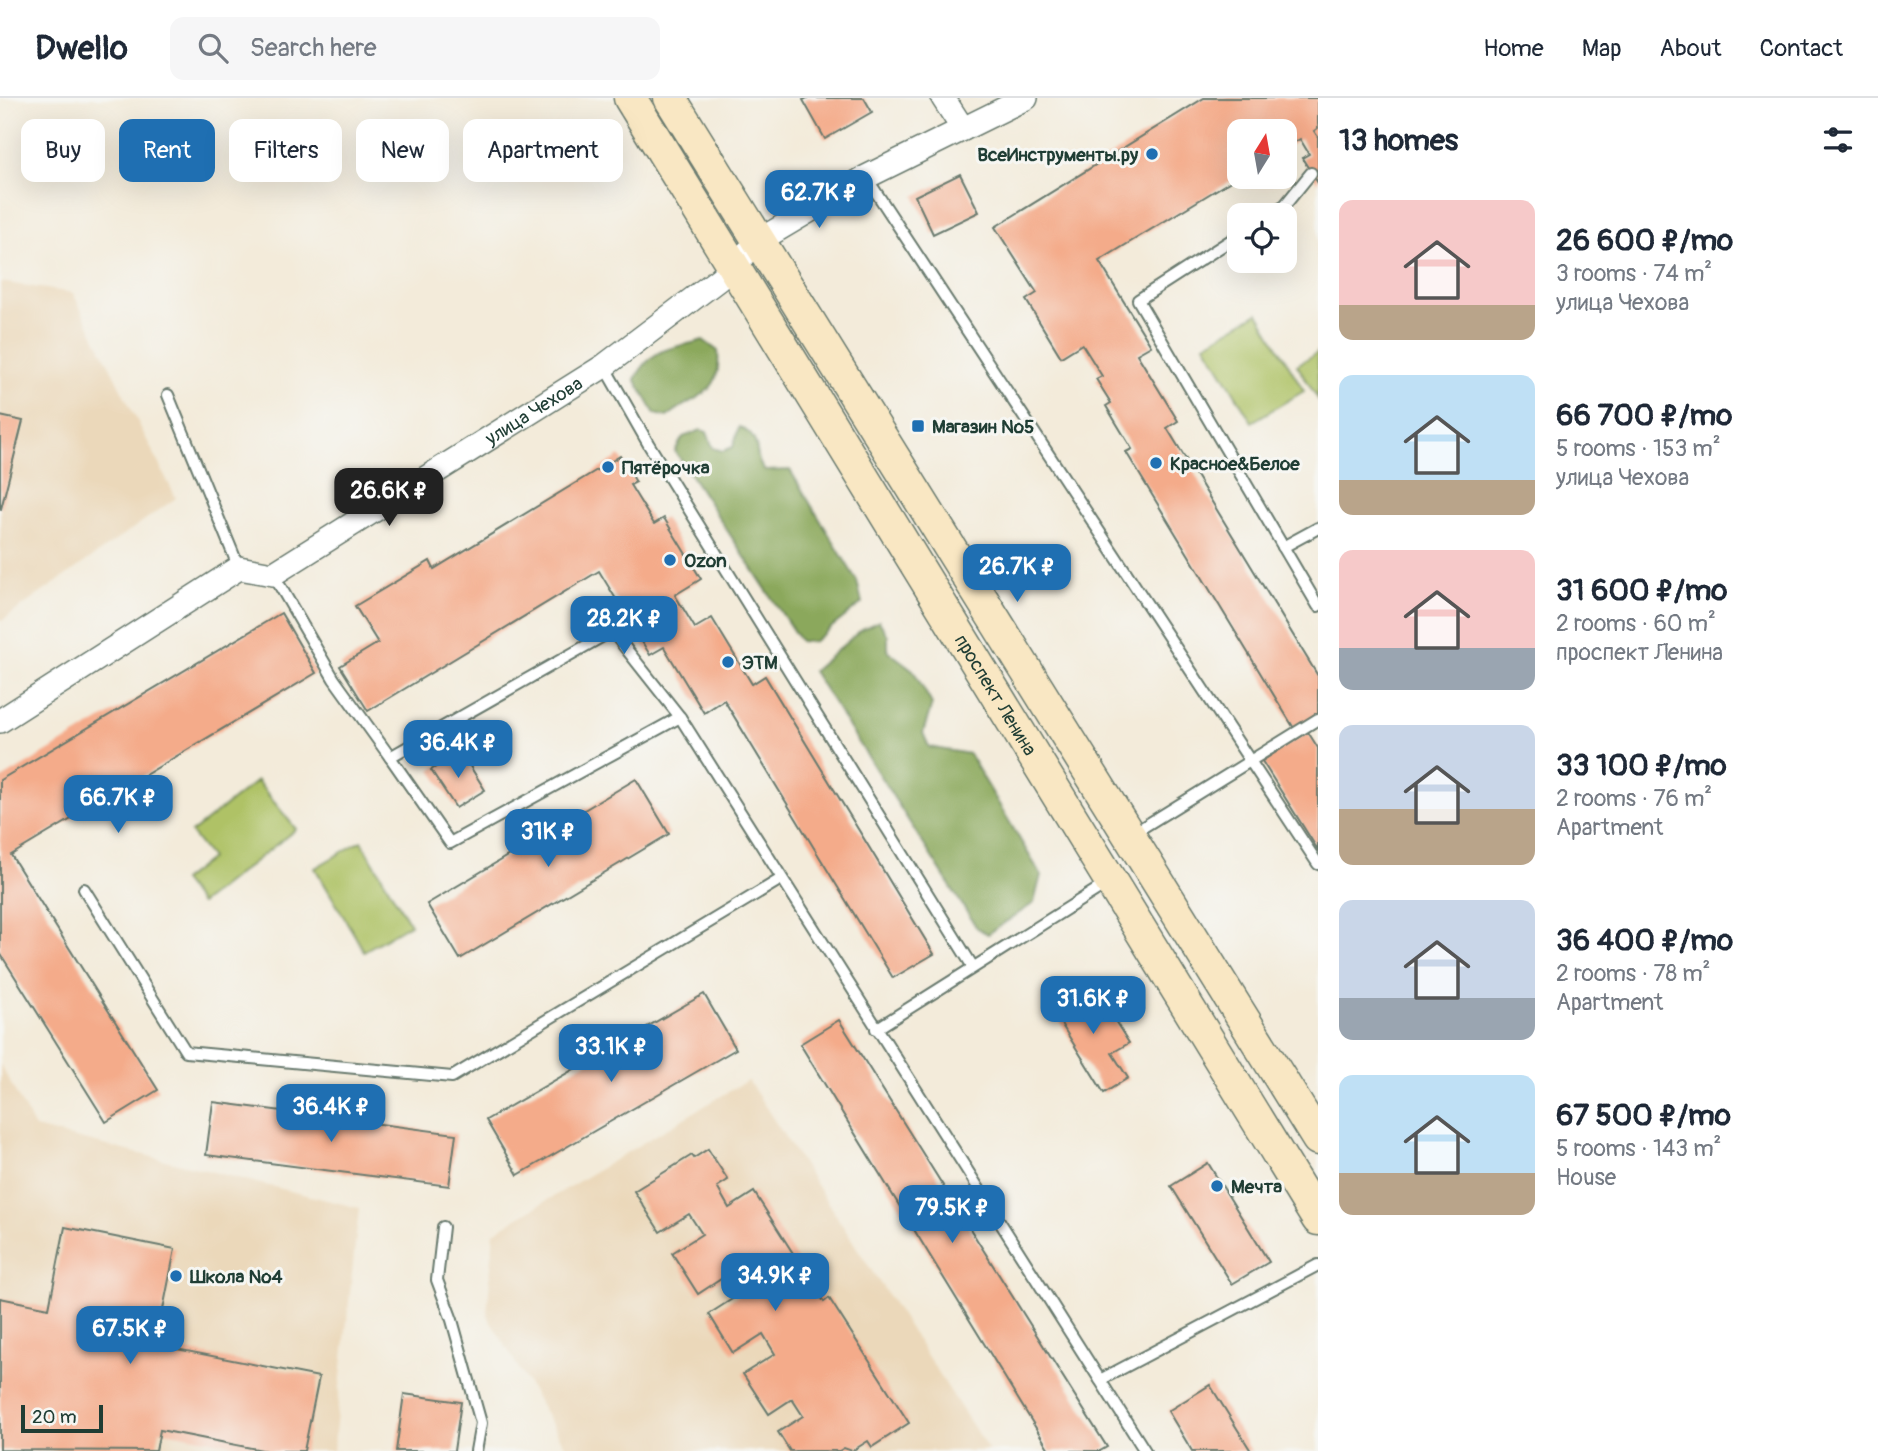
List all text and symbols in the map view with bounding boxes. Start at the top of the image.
search box [170,17,660,80]
text: Dwello [35,28,128,69]
icon: search [194,29,232,67]
text: Search here [250,32,377,64]
text: Home [1483,34,1544,63]
text: Map [1582,34,1622,63]
text: About [1660,34,1722,63]
text: Contact [1760,34,1843,63]
chip: Buy [21,119,105,182]
chip: Rent [119,119,215,182]
chip: Filters [229,119,342,182]
chip: New [356,119,449,182]
chip: Apartment [463,119,623,182]
north arrow [1227,119,1297,189]
map controls [1227,119,1297,273]
icon: filters [1819,121,1857,159]
text: 13 homes [1339,122,1458,159]
place label: ВсеИнструменты.ру [977,143,1139,167]
marker: ВсеИнструменты.ру [1144,146,1160,162]
pin: 62.7K ₽ [754,170,884,230]
text: 62.7K ₽ [781,178,857,207]
button: locate [1227,203,1297,273]
text: 26 600 ₽/mo [1556,222,1733,259]
icon: home [1395,228,1479,312]
text: 3 rooms · 74 m² [1556,259,1712,288]
text: улица Чехова [1556,288,1689,317]
street label: улица Чехова [480,372,587,451]
text: 66 700 ₽/mo [1556,397,1732,434]
icon: home [1395,403,1479,487]
place label: Магазин №5 [932,415,1034,439]
marker: Магазин №5 [910,418,926,434]
text: 5 rooms · 153 m² [1556,434,1721,463]
place label: Красное&Белое [1170,452,1300,476]
marker: Красное&Белое [1148,455,1164,471]
place label: Пятёрочка [622,456,710,480]
marker: Пятёрочка [600,459,616,475]
text: улица Чехова [1556,463,1689,492]
pin: 26.6K ₽ [324,468,454,528]
text: 26.6K ₽ [350,476,428,505]
pin: 26.7K ₽ [952,545,1082,604]
place label: Ozon [684,549,727,573]
marker: Ozon [662,552,678,568]
text: 26.7K ₽ [979,552,1055,581]
text: 31 600 ₽/mo [1556,572,1727,609]
icon: home [1395,578,1479,662]
pin: 28.2K ₽ [559,596,689,656]
text: 28.2K ₽ [586,604,662,633]
text: 2 rooms · 60 m² [1556,609,1716,638]
street label: проспект Ленина [949,630,1042,760]
text: проспект Ленина [1556,638,1723,667]
place label: ЭТМ [742,651,778,675]
marker: ЭТМ [720,654,736,670]
pin: 36.4K ₽ [393,720,523,780]
text: 36.4K ₽ [419,728,497,757]
text: 33 100 ₽/mo [1556,747,1727,784]
icon: home [1395,753,1479,837]
pin: 66.7K ₽ [53,776,183,835]
text: 66.7K ₽ [80,783,156,812]
text: 2 rooms · 76 m² [1556,784,1712,813]
pin: 31K ₽ [499,810,597,869]
text: Apartment [1556,813,1663,842]
text: 31K ₽ [521,817,575,846]
text: 36 400 ₽/mo [1556,922,1733,959]
icon: home [1395,928,1479,1012]
text: 2 rooms · 78 m² [1556,959,1710,988]
pin: 31.6K ₽ [1028,976,1158,1036]
text: 31.6K ₽ [1057,984,1129,1013]
text: Apartment [1556,988,1663,1017]
pin: 33.1K ₽ [546,1024,676,1084]
text: 33.1K ₽ [575,1032,647,1061]
pin: 36.4K ₽ [266,1084,396,1144]
text: 36.4K ₽ [292,1092,370,1121]
text: 67 500 ₽/mo [1556,1097,1731,1134]
icon: home [1395,1103,1479,1187]
text: 5 rooms · 143 m² [1556,1134,1721,1163]
text: House [1556,1163,1616,1192]
place label: Мечта [1231,1175,1282,1199]
marker: Мечта [1209,1178,1225,1194]
pin: 79.5K ₽ [887,1186,1017,1245]
text: 79.5K ₽ [915,1193,989,1222]
pin: 34.9K ₽ [710,1254,840,1313]
text: 34.9K ₽ [737,1261,813,1290]
place label: Школа №4 [189,1265,283,1289]
marker: Школа №4 [168,1268,184,1284]
pin: 67.5K ₽ [65,1306,195,1366]
text: 67.5K ₽ [92,1314,168,1343]
scale bar [21,1402,103,1434]
text: 20 m [32,1405,77,1429]

